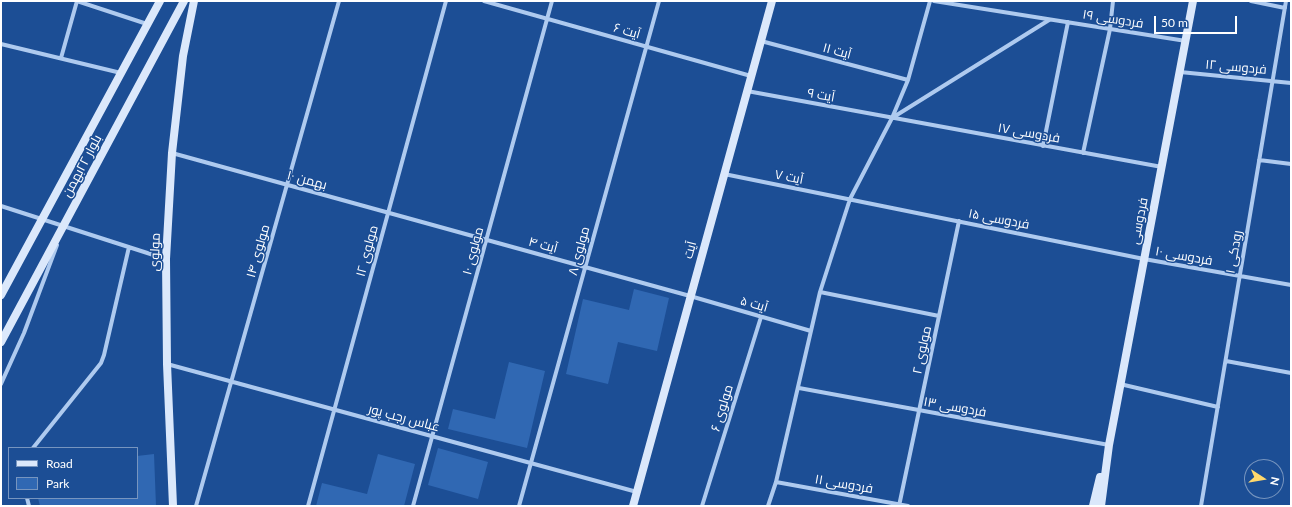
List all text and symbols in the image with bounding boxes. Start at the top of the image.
street label: فردوسی ۱۹ [1081,6,1145,32]
scale bar [1156,8,1239,34]
text: 50 m [1161,15,1188,30]
street label: آیت ۶ [612,20,642,42]
street label: آیت ۱۱ [821,40,853,62]
street label: فردوسی ۱۲ [1205,57,1267,77]
street label: آیت ۹ [806,85,836,105]
street label: فردوسی ۱۷ [997,120,1061,146]
street label: بلوار ۲۲بهمن [59,132,105,200]
street label: بهمن ۱۰ [285,167,329,193]
street label: آیت ۷ [773,167,805,187]
street label: فردوسی [1127,196,1151,246]
street label: فردوسی ۱۵ [967,205,1031,233]
street label: مولوی ۱۴ [243,223,273,279]
street label: مولوی ۱۲ [353,223,381,279]
street label: مولوی ۱۰ [459,225,487,277]
street label: مولوی ۸ [565,225,593,277]
street label: رودکی ۱ [1223,229,1245,275]
street label: مولوی [147,232,163,272]
street label: آیت ۴ [527,234,559,256]
street label: آیت [680,239,700,261]
street label: فردوسی ۱۰ [1154,243,1214,269]
street label: آیت ۵ [738,293,770,315]
street label: مولوی ۲ [909,325,935,375]
street label: مولوی ۶ [708,383,736,433]
street label: فردوسی ۱۳ [922,394,988,420]
street label: عباس رجب پور [367,401,441,435]
legend [8,447,138,499]
text: Road [46,456,73,471]
north arrow [1244,459,1284,499]
street label: فردوسی ۱۱ [814,471,874,497]
text: Park [46,476,69,491]
text: N [1268,476,1282,487]

